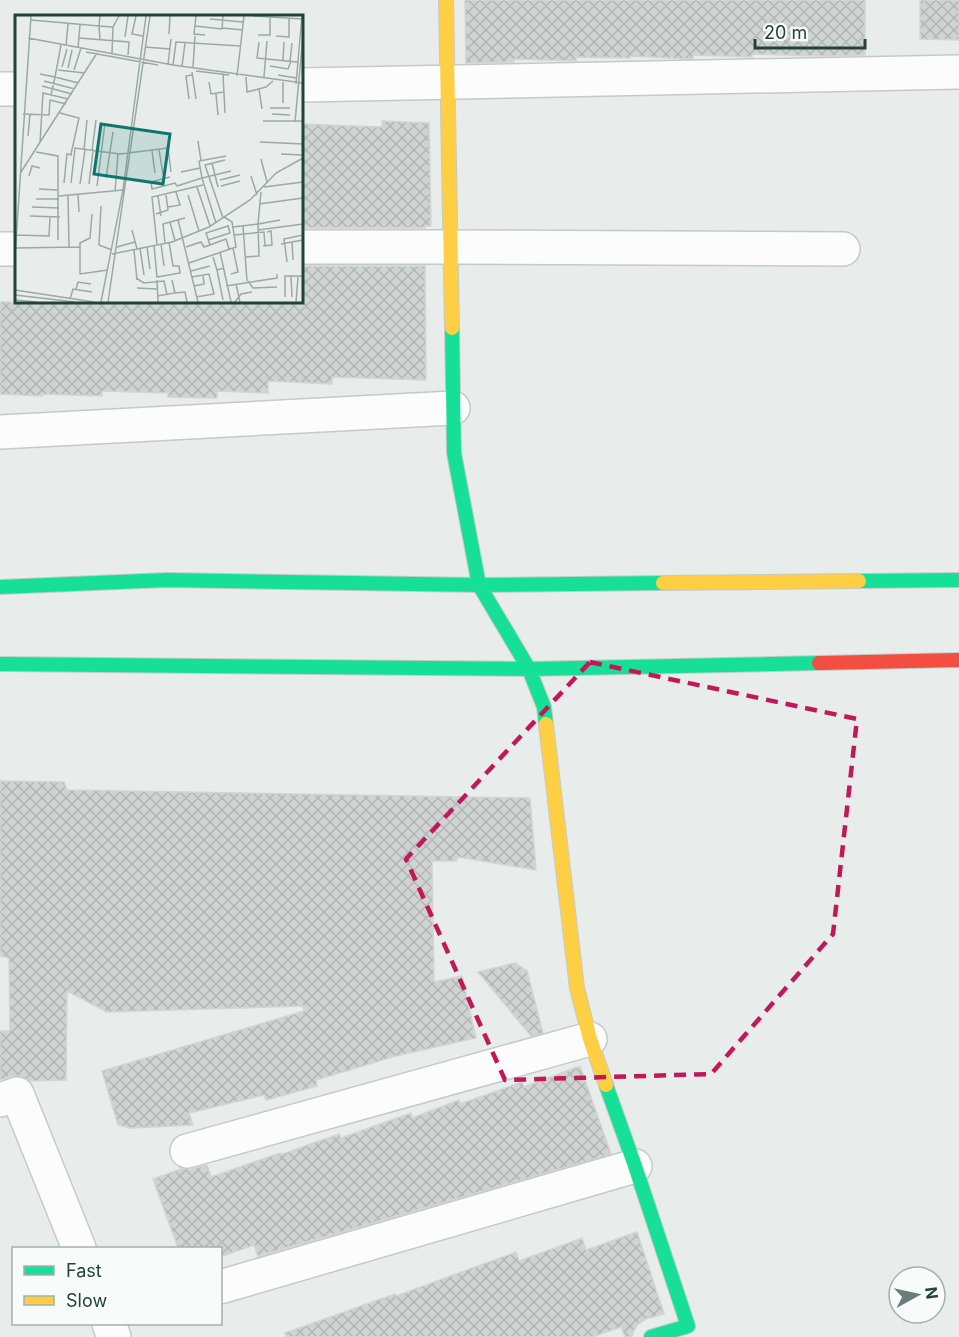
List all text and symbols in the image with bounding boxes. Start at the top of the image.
scale bar [755,12,864,50]
inset map [15,15,303,303]
text: 20 m [764,22,807,43]
legend [12,1247,222,1325]
text: Fast [66,1260,102,1281]
north arrow [887,1265,947,1325]
text: N [921,1285,943,1300]
text: Slow [66,1290,107,1311]

